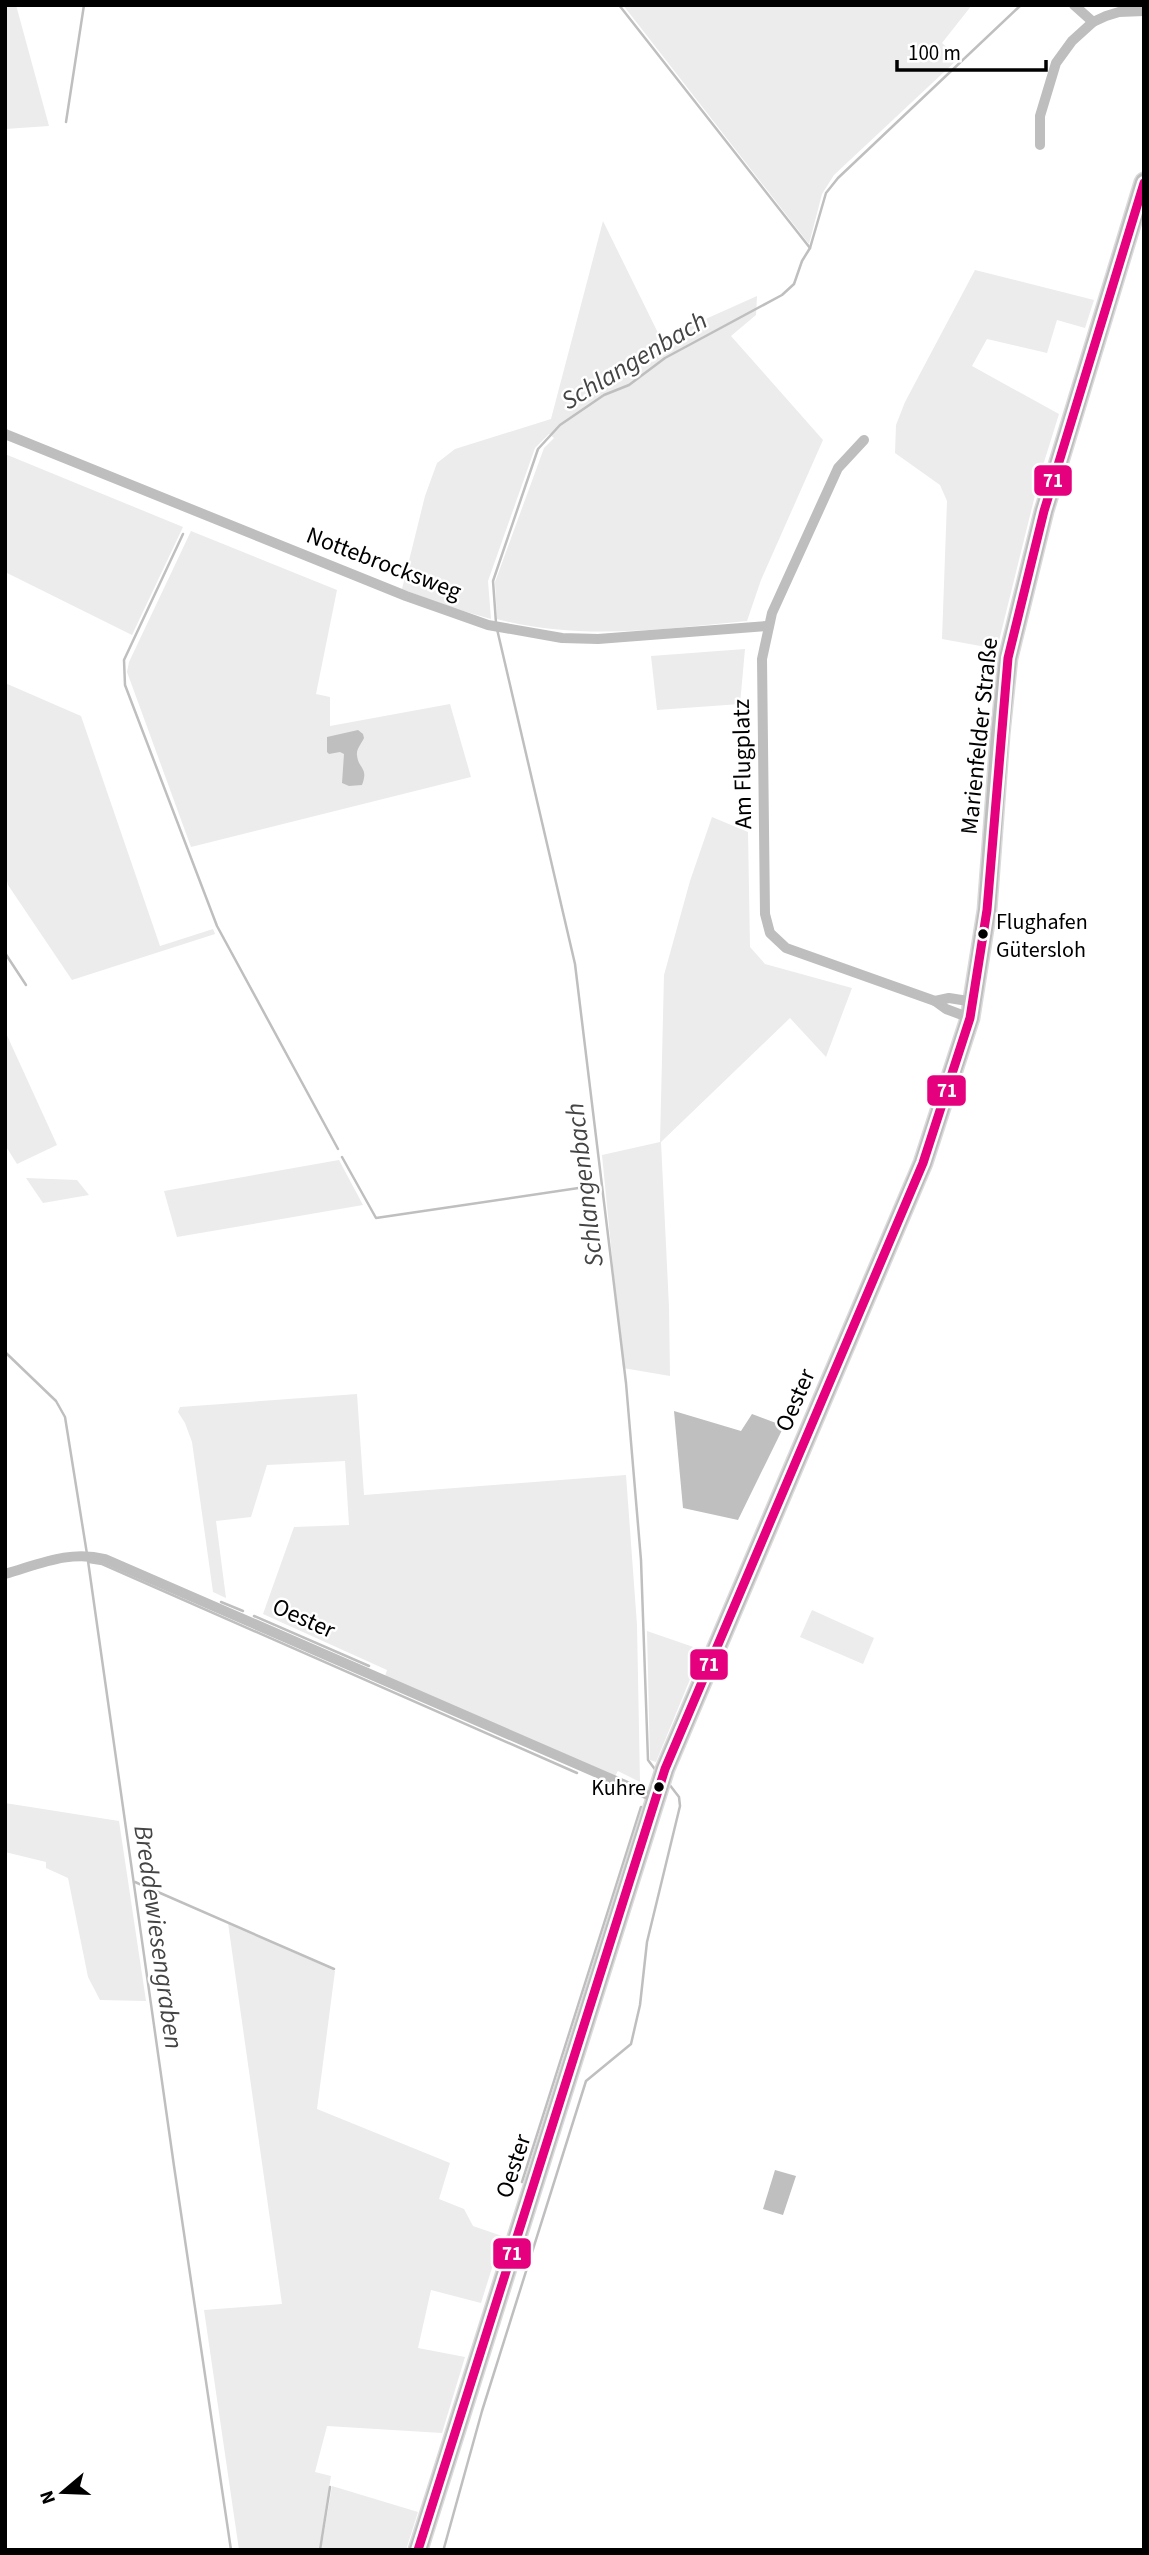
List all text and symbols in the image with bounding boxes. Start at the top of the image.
scale bar [897,28,1046,72]
text: 100 m [908,38,961,68]
water label: Schlangenbach [554,302,714,419]
line badge: 71 [1033,464,1073,497]
text: 71 [1043,468,1063,495]
street label: Nottebrocksweg [301,518,466,609]
street label: Marienfelder Straße [952,636,1007,836]
street label: Am Flugplatz [724,699,761,829]
place label: Flughafen Gütersloh [996,906,1088,966]
marker: Flughafen Gütersloh [976,927,990,941]
line badge: 71 [926,1074,967,1107]
text: 71 [937,1078,957,1105]
water label: Schlangenbach [556,1101,613,1269]
street label: Oester [767,1363,825,1437]
street label: Oester [267,1589,341,1648]
line badge: 71 [689,1648,729,1681]
text: 71 [699,1652,719,1679]
place label: Kuhre [591,1772,646,1804]
marker: Kuhre [652,1780,666,1794]
water label: Breddewiesengraben [124,1823,193,2051]
street label: Oester [487,2129,540,2203]
line badge: 71 [492,2237,532,2270]
text: 71 [502,2241,522,2268]
north arrow [28,2457,98,2527]
text: N [34,2487,63,2507]

